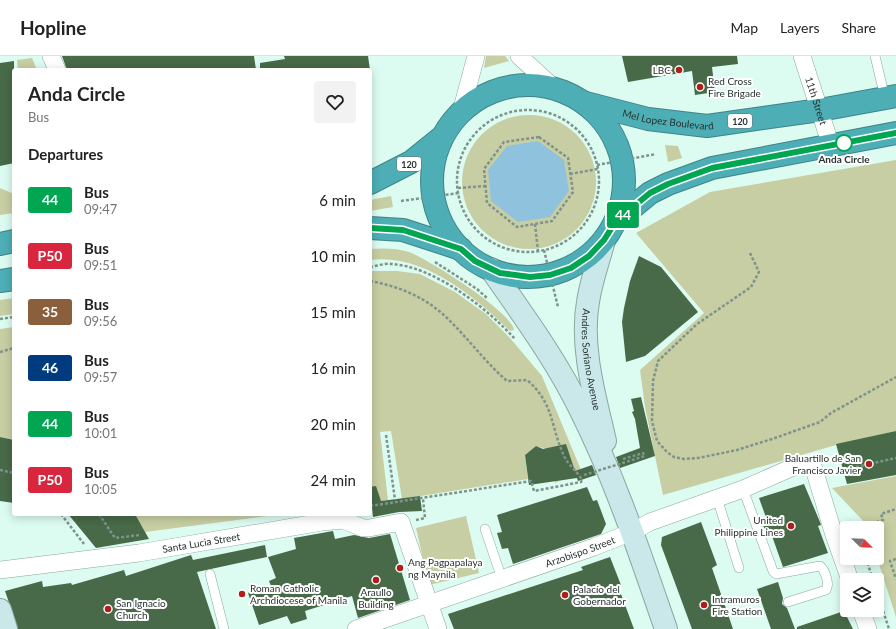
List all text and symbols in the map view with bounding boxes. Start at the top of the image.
text: Hopline [20,16,86,39]
text: Map [730,19,758,36]
text: Layers [780,19,820,36]
text: Share [842,19,876,36]
place label: LBC [653,64,671,76]
marker: LBC [674,65,684,75]
place label: Red Cross Fire Brigade [708,75,761,99]
street label: 11th Street [803,75,830,127]
button: heart [314,81,356,123]
text: Anda Circle [28,82,125,105]
marker: Red Cross Fire Brigade [695,82,705,92]
street label: Mel Lopez Boulevard [621,107,714,132]
text: Bus [28,109,49,125]
road number: 120 [728,114,752,128]
marker: Anda Circle [835,134,853,152]
text: Departures [28,145,103,163]
place label: Anda Circle [817,153,870,165]
road number: 120 [397,157,421,171]
text: Bus [84,183,109,201]
text: 44 [42,191,58,208]
text: 6 min [319,191,356,209]
text: 09:47 [84,201,117,217]
line badge: 44 [605,202,641,228]
text: 44 [615,206,631,223]
text: Bus [84,239,109,257]
text: P50 [38,247,62,264]
text: 10 min [310,247,356,265]
text: 09:51 [84,257,117,273]
text: Bus [84,295,109,313]
text: 35 [42,303,58,320]
text: 15 min [310,303,356,321]
street label: Andres Soriano Avenue [580,308,604,411]
text: 09:56 [84,313,117,329]
text: Bus [84,351,109,369]
text: 46 [42,359,58,376]
text: 16 min [310,359,356,377]
text: 09:57 [84,369,117,385]
text: Bus [84,407,109,425]
text: 44 [42,415,58,432]
text: 20 min [310,415,356,433]
text: 10:01 [84,425,117,441]
place label: Baluartillo de San Francisco Javier [785,452,861,476]
marker: Baluartillo de San Francisco Javier [864,459,874,469]
text: Bus [84,463,109,481]
text: P50 [38,471,62,488]
text: 24 min [310,471,356,489]
text: 10:05 [84,481,117,497]
place label: United Philippine Lines [715,514,783,538]
marker: United Philippine Lines [786,521,796,531]
north arrow [840,521,884,565]
map controls [840,521,884,617]
street label: Santa Lucia Street [161,530,241,555]
street label: Arzobispo Street [544,533,617,569]
place label: Ang Pagpapalaya ng Maynila [408,556,483,580]
marker: Ang Pagpapalaya ng Maynila [395,563,405,573]
button: layers [840,573,884,617]
marker: Araullo Building [371,575,381,585]
place label: Roman Catholic Archdiocese of Manila [250,582,347,606]
place label: Palacío del Gobernador [573,583,626,607]
place label: Araullo Building [358,586,394,610]
marker: Roman Catholic Archdiocese of Manila [237,589,247,599]
marker: Palacío del Gobernador [560,590,570,600]
place label: Intramuros Fire Station [712,593,762,617]
place label: San Ignacio Church [116,597,166,621]
marker: Intramuros Fire Station [699,600,709,610]
marker: San Ignacio Church [103,604,113,614]

